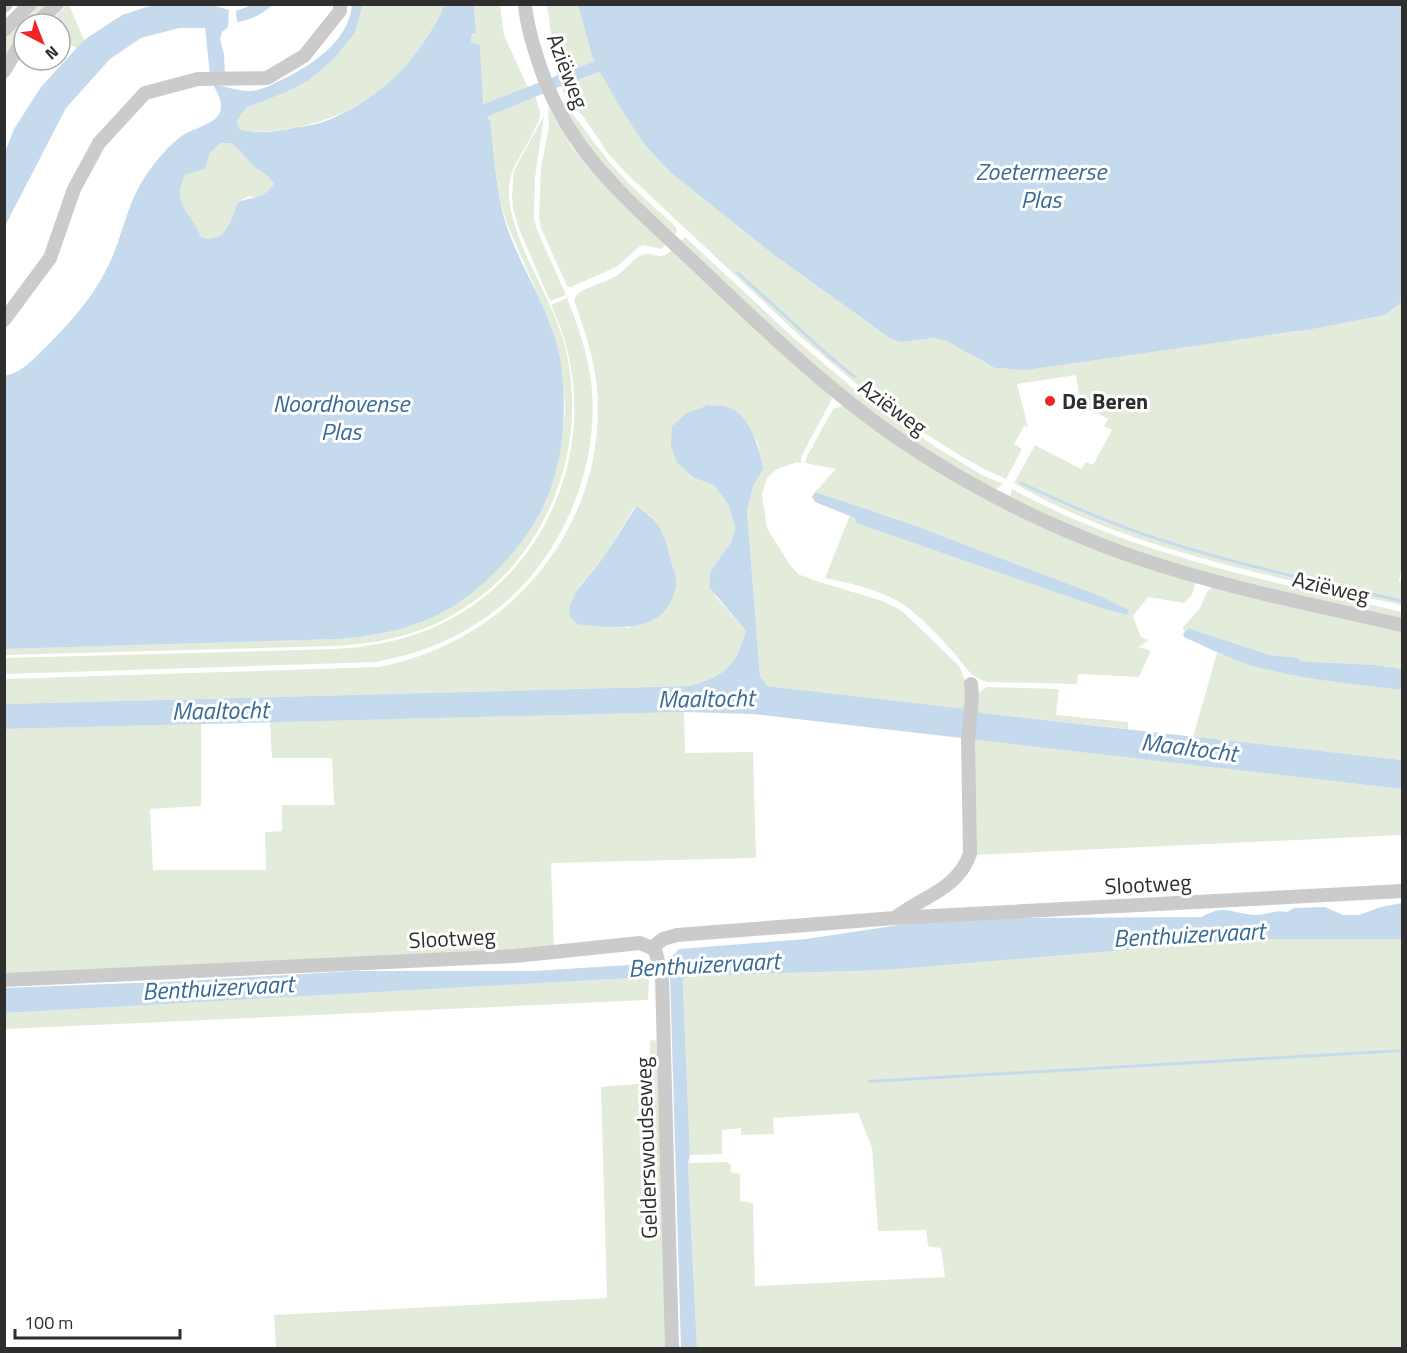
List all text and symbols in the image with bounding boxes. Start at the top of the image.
north arrow [12,12,72,72]
street label: Aziëweg [538,28,598,114]
text: N [40,41,64,66]
water label: Zoetermeerse Plas [976,153,1108,217]
street label: Aziëweg [851,370,935,444]
place label: De Beren [1062,384,1148,418]
water label: Noordhovense Plas [273,385,411,449]
marker: De Beren [1043,394,1057,408]
street label: Aziëweg [1289,562,1373,612]
water label: Maaltocht [657,679,758,717]
water label: Maaltocht [171,691,272,729]
water label: Maaltocht [1139,723,1243,771]
street label: Slootweg [1104,865,1192,903]
water label: Benthuizervaart [1112,912,1269,956]
street label: Slootweg [408,919,496,957]
water label: Benthuizervaart [627,942,784,986]
water label: Benthuizervaart [141,965,298,1009]
street label: Gelderswoudseweg [626,1056,666,1240]
scale bar [15,1302,180,1340]
text: 100 m [24,1309,73,1336]

